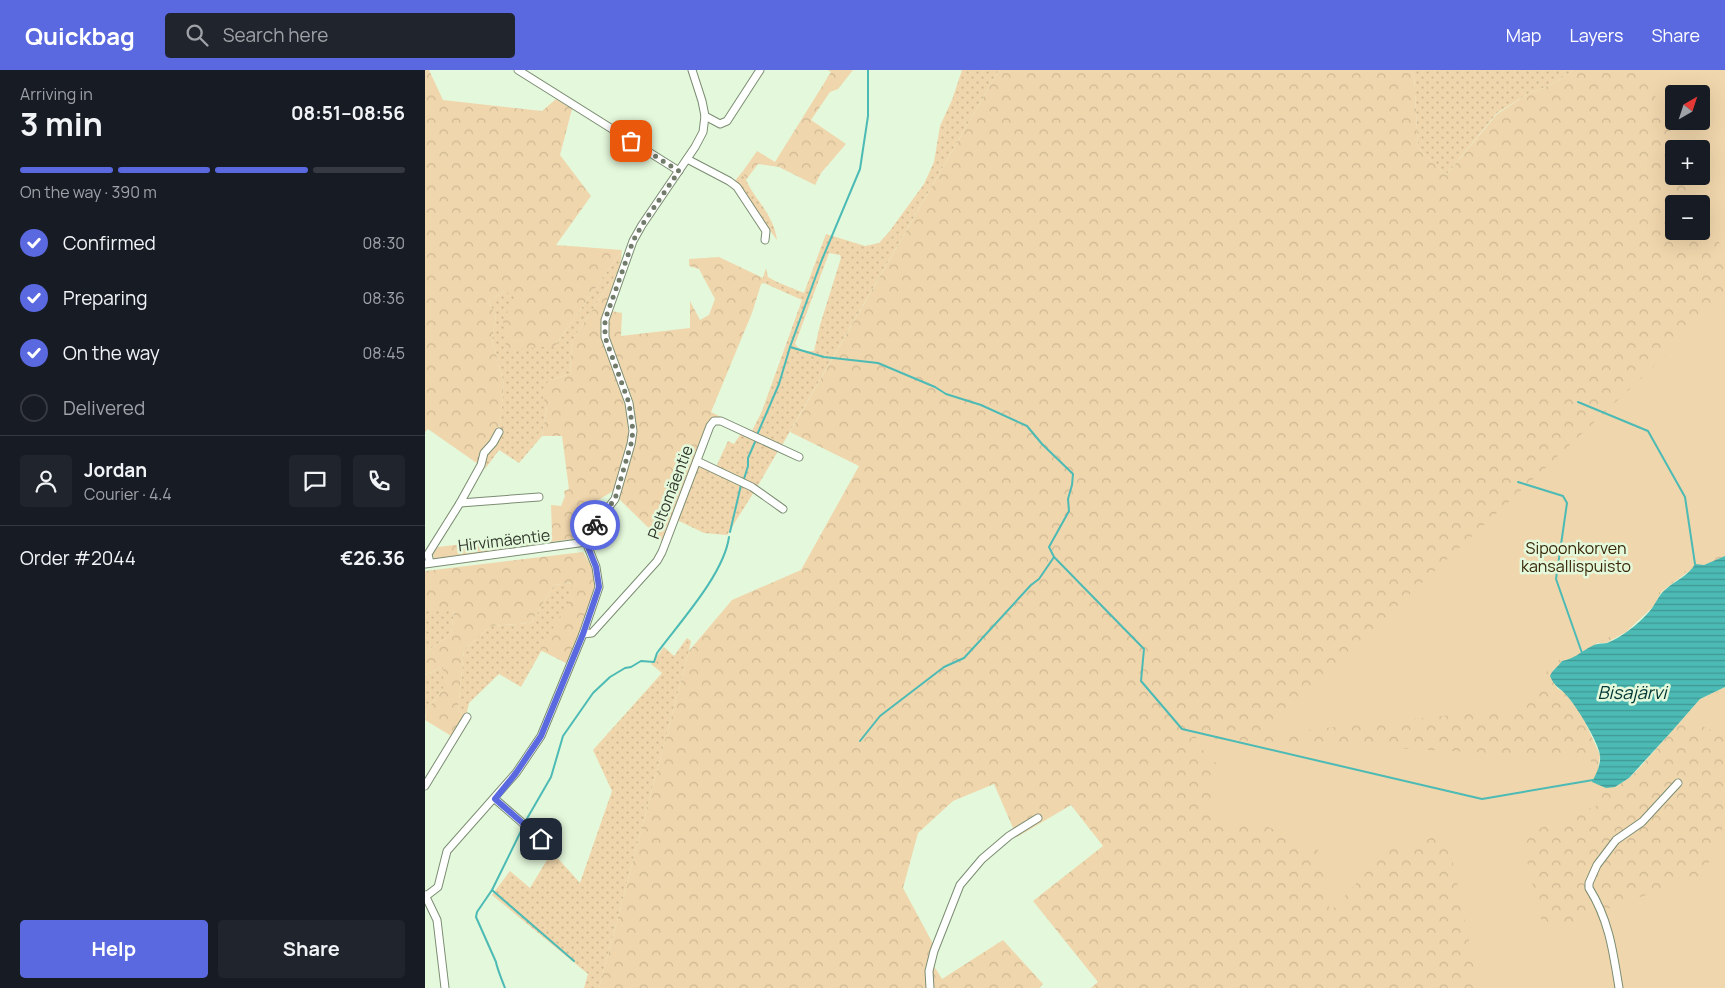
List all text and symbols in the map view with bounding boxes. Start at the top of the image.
search box [165,13,515,58]
text: Quickbag [25,19,135,52]
icon: search [183,21,211,49]
text: Search here [223,22,328,48]
text: Map [1506,23,1541,47]
text: Layers [1569,23,1623,47]
text: Share [1651,23,1700,47]
text: Arriving in [20,83,93,105]
north arrow [1665,85,1710,130]
map controls [1665,85,1710,240]
text: 08:51–08:56 [291,100,405,126]
text: 3 min [20,102,103,146]
pin [610,120,652,162]
icon: bag [617,127,645,155]
button: + [1665,140,1710,185]
text: On the way · 390 m [20,181,157,203]
button: − [1665,195,1710,240]
icon: check [20,229,48,257]
text: Confirmed [63,230,156,256]
text: 08:30 [363,232,405,254]
icon: check [20,284,48,312]
text: Preparing [63,285,148,311]
text: 08:36 [362,287,405,309]
icon: check [20,339,48,367]
text: On the way [63,340,160,366]
text: 08:45 [362,342,405,364]
text: Delivered [63,395,145,421]
street label: Peltomäentie [642,442,698,542]
button: person [20,455,72,507]
button: chat [289,455,341,507]
button: phone [353,455,405,507]
text: Jordan [84,457,147,483]
text: Courier · 4.4 [84,483,172,505]
courier [570,500,620,550]
icon: bike [581,511,609,539]
street label: Hirvimäentie [457,523,551,557]
park label: Sipoonkorven kansallispuisto [1521,537,1631,577]
text: Order #2044 [20,545,136,571]
text: €26.36 [340,545,405,571]
water label: Bisajärvi [1597,680,1669,704]
pin [520,818,562,860]
icon: home [527,825,555,853]
button: Help [20,920,208,978]
button: Share [218,920,405,978]

